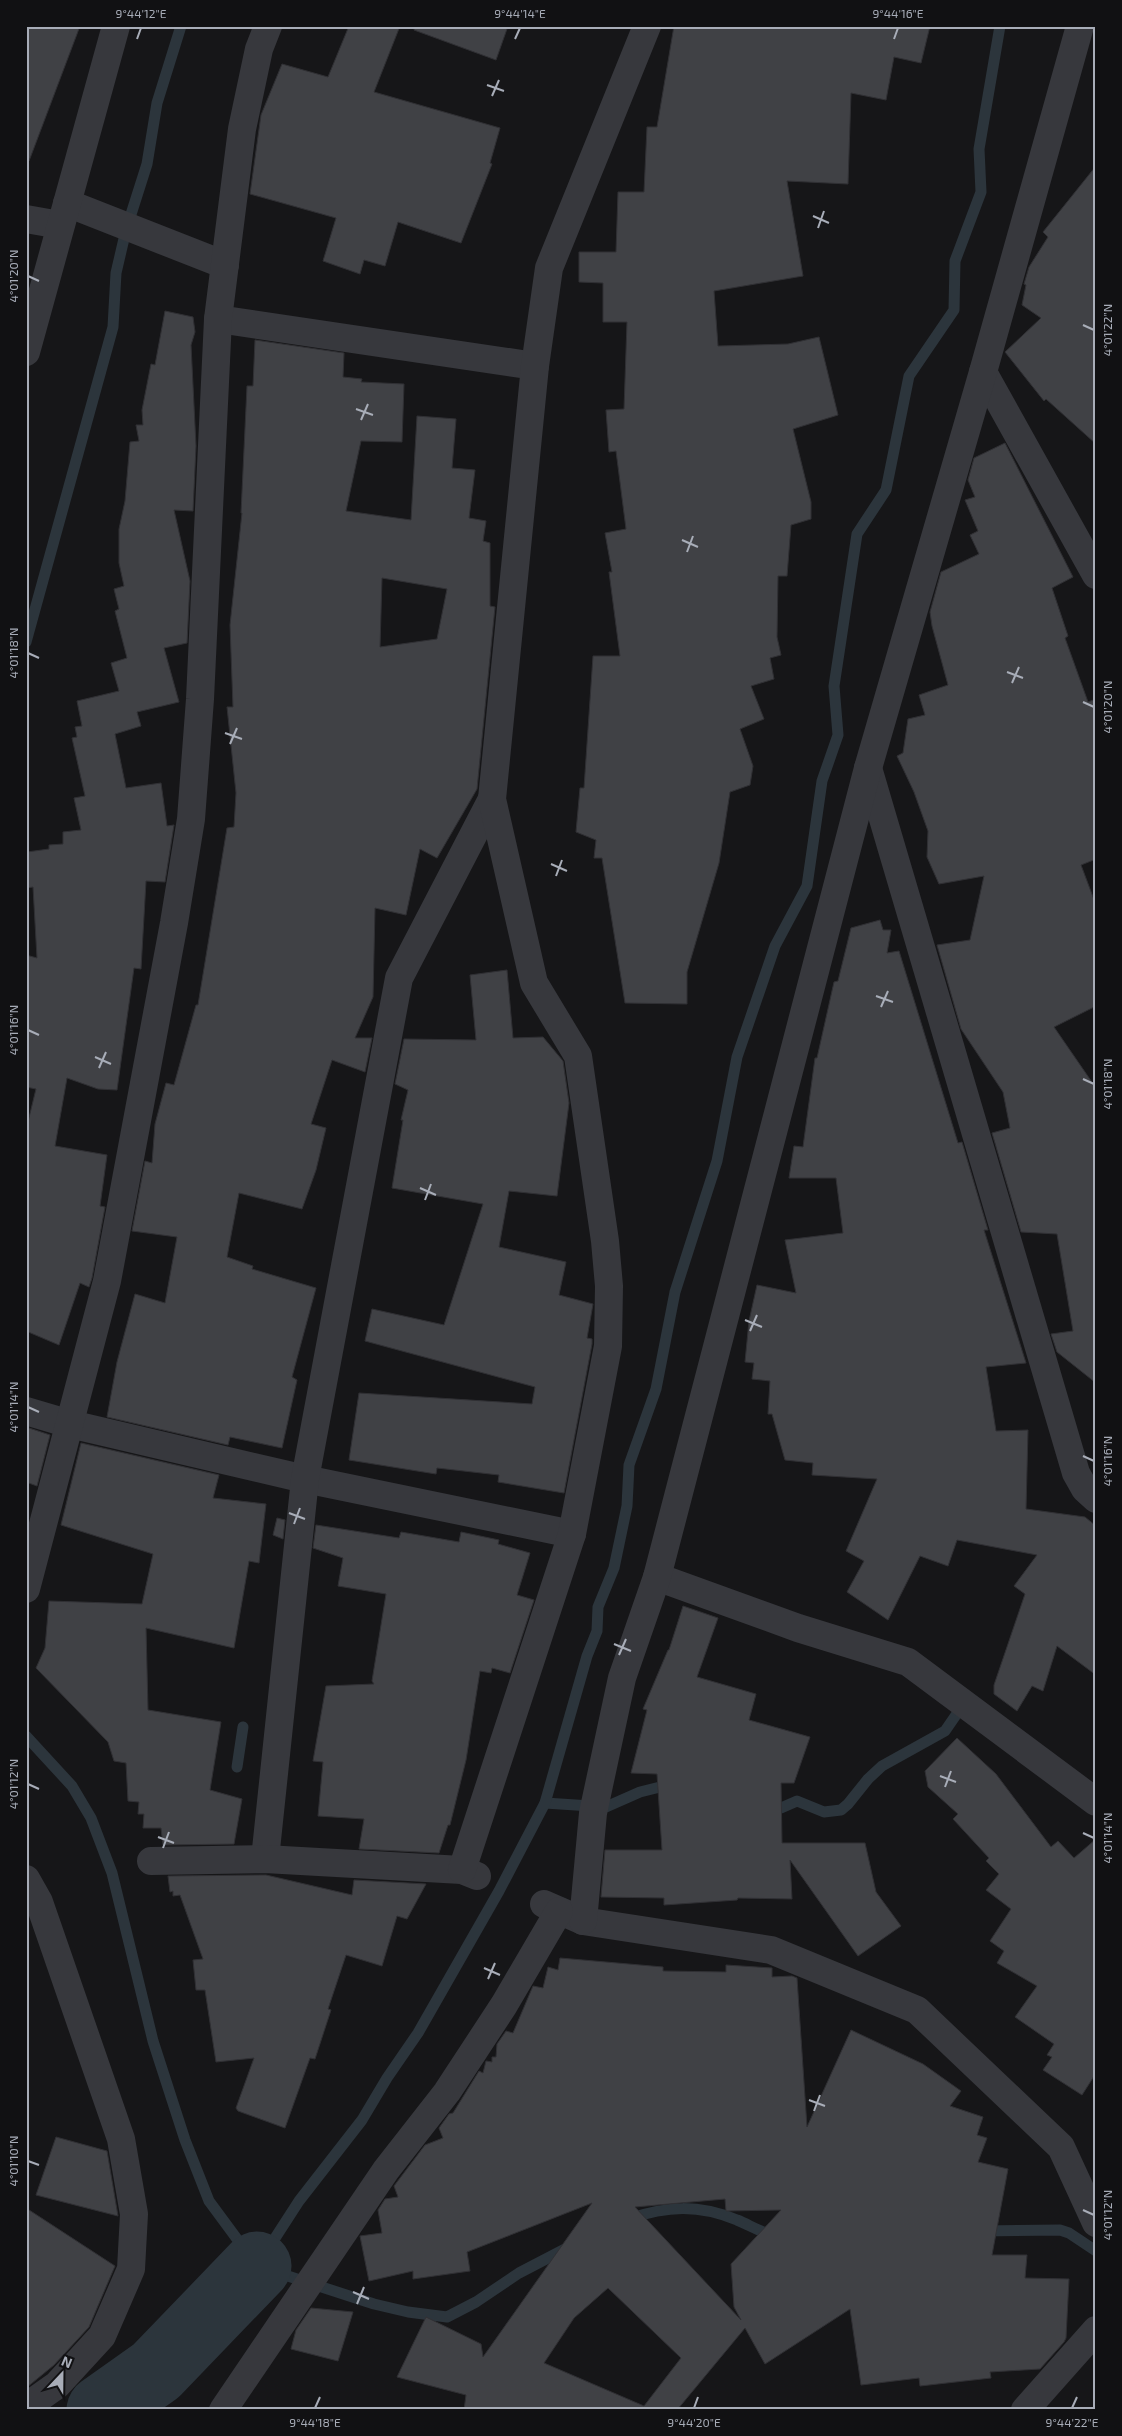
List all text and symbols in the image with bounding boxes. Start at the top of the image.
text: 9°44'12"E [116,6,167,20]
text: 9°44'14"E [494,6,546,20]
text: 9°44'16"E [872,6,924,20]
text: 4°01'20"N [6,250,20,302]
text: 4°01'22"N [1100,304,1114,356]
text: 4°01'18"N [6,627,20,679]
text: 4°01'20"N [1100,681,1114,733]
text: 4°01'16"N [6,1005,20,1055]
text: 4°01'18"N [1100,1058,1114,1110]
text: 4°01'14"N [6,1381,20,1433]
text: 4°01'16"N [1100,1436,1114,1486]
text: 4°01'12"N [6,1759,20,1809]
text: 4°01'14"N [1100,1812,1114,1864]
text: 4°01'10"N [6,2136,20,2186]
text: 4°01'12"N [1100,2190,1114,2240]
north arrow [38,2348,88,2398]
text: N [59,2352,75,2371]
text: 9°44'18"E [289,2415,341,2429]
text: 9°44'20"E [667,2415,721,2429]
text: 9°44'22"E [1046,2415,1099,2429]

